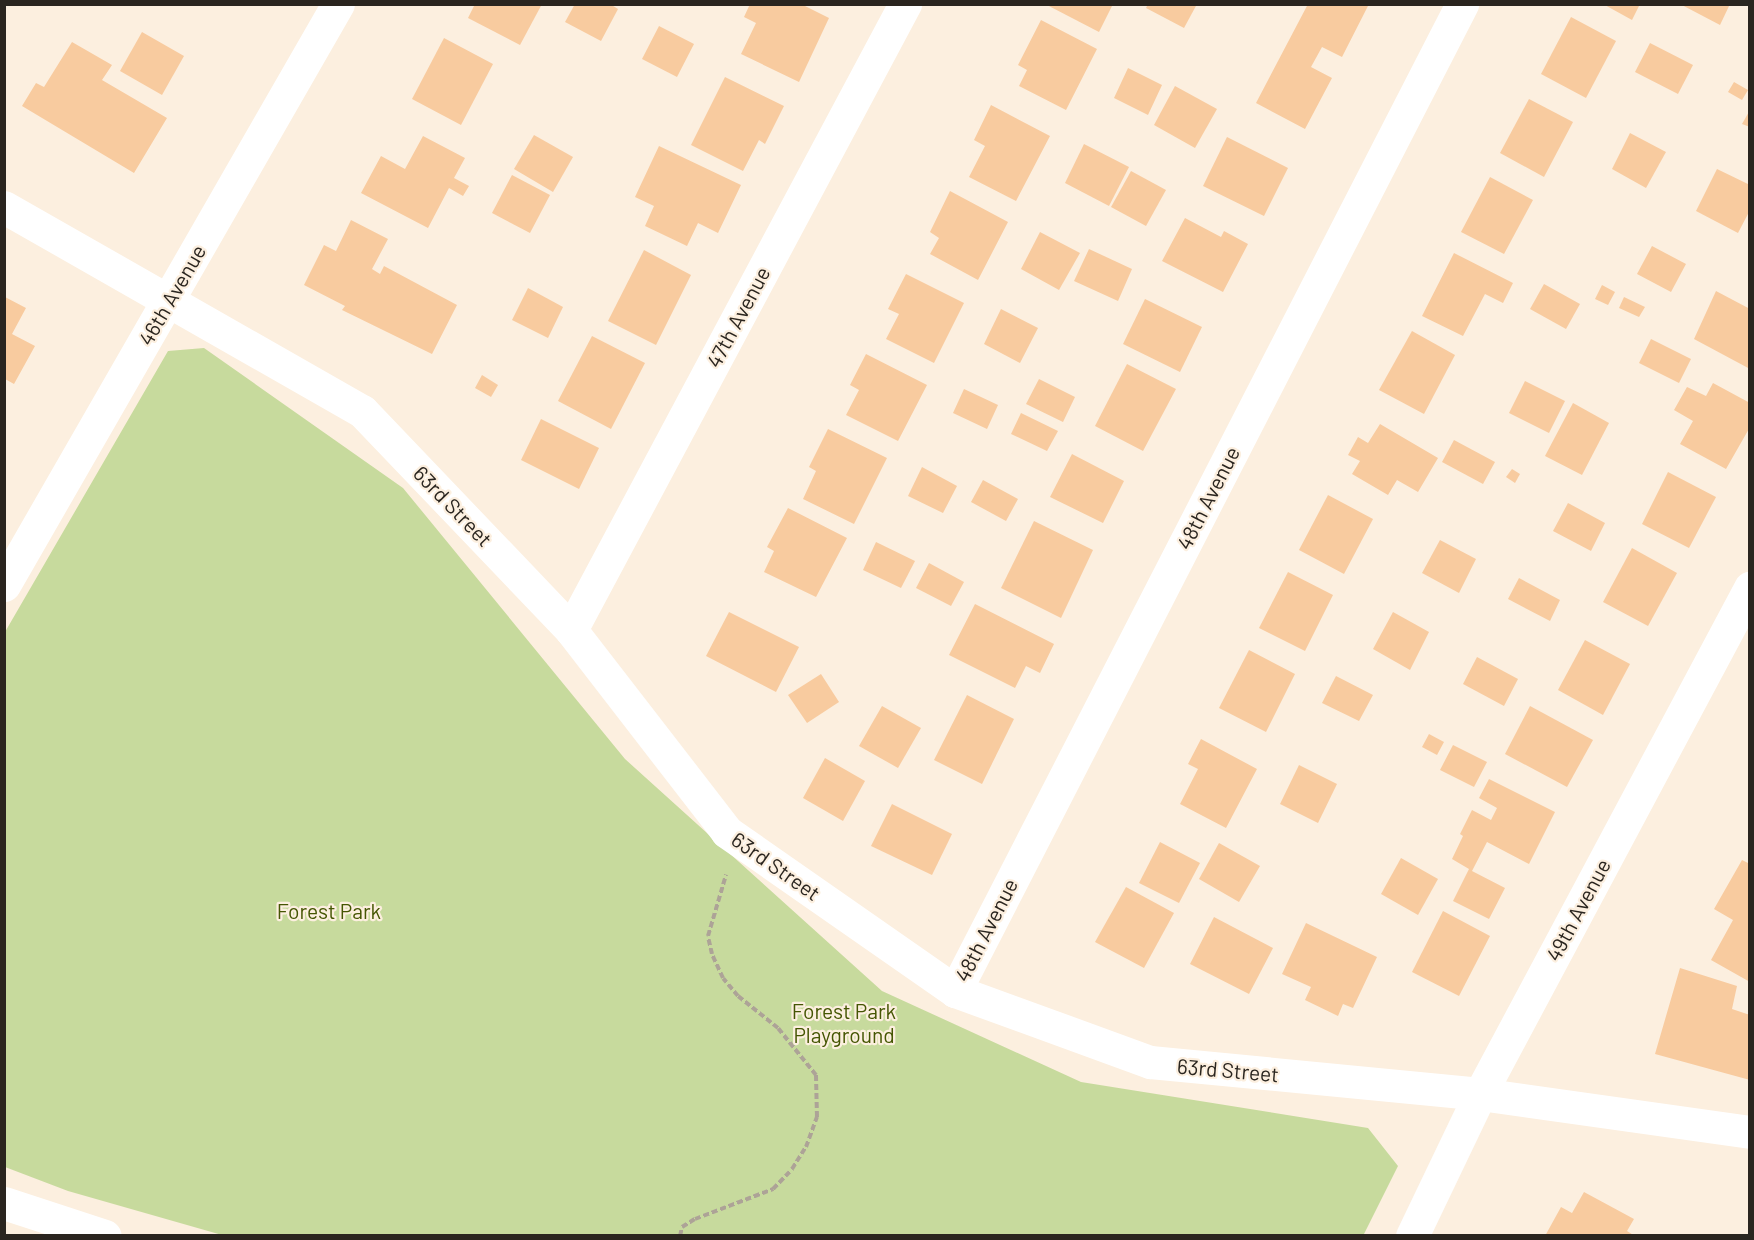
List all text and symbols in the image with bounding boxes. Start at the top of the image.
street label: 46th Avenue [133,240,211,350]
street label: 47th Avenue [701,262,775,372]
street label: 48th Avenue [1171,442,1245,554]
street label: 63rd Street [408,461,498,551]
street label: 63rd Street [727,826,825,906]
street label: 49th Avenue [1540,854,1616,966]
street label: 48th Avenue [949,874,1023,986]
park label: Forest Park [277,898,381,924]
park label: Forest Park Playground [792,998,896,1048]
street label: 63rd Street [1176,1053,1280,1087]

